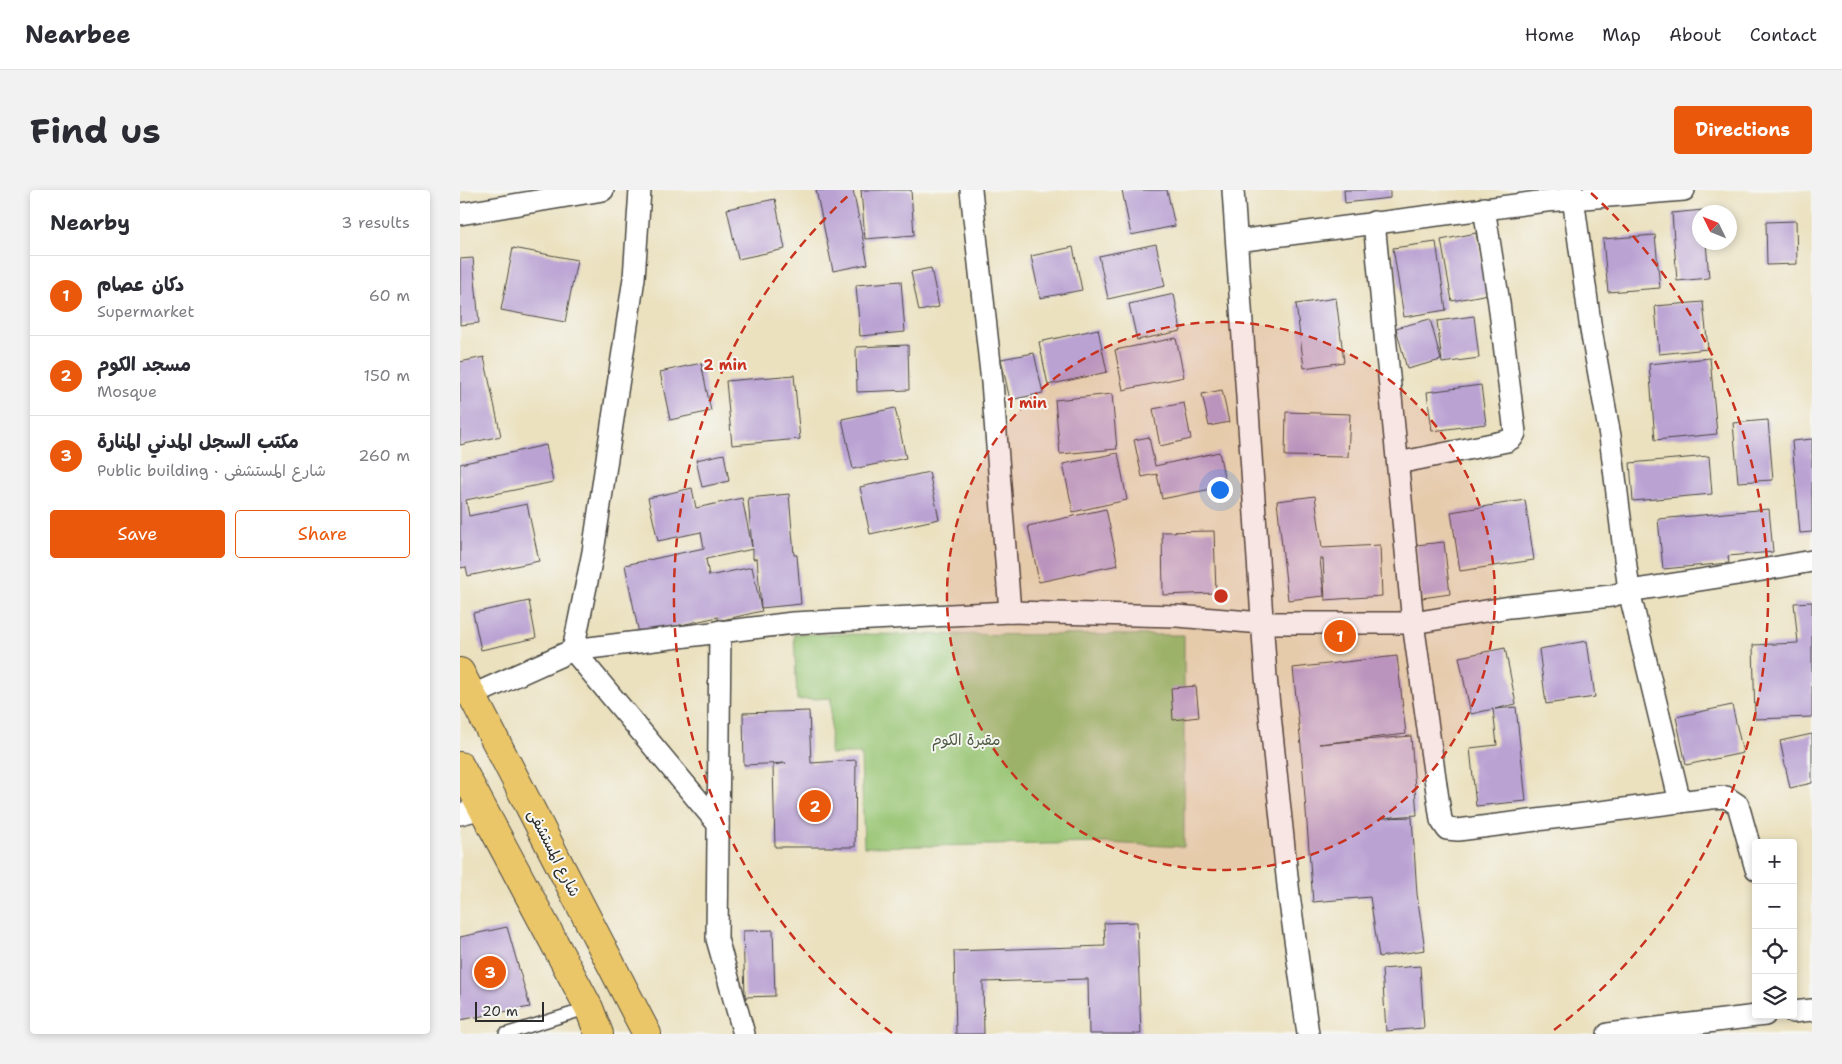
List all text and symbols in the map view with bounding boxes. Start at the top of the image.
text: Nearbee [25,19,131,51]
text: Home [1525,23,1574,47]
text: Map [1602,23,1641,47]
text: About [1669,23,1722,47]
text: Contact [1750,23,1817,47]
button: Directions [1674,106,1812,154]
text: Find us [30,107,161,154]
north arrow [1692,205,1737,250]
text: Nearby [50,209,130,237]
text: 3 results [341,212,410,233]
text: دكان عصام [97,272,184,297]
text: 1 [62,285,70,306]
text: 60 m [369,285,410,306]
text: Supermarket [97,301,194,322]
text: مسجد الكوم [97,352,191,377]
text: 2 min [703,355,747,375]
text: 2 [60,365,72,386]
text: 150 m [363,365,410,386]
text: Mosque [97,381,157,402]
text: 1 min [1007,393,1047,413]
text: مكتب السجل المدني المنارة [97,429,299,454]
text: 3 [60,445,72,466]
text: 260 m [358,445,410,466]
text: Public building · شارع المستشفى [97,460,326,481]
your location [1207,477,1233,503]
button: Save [50,510,225,558]
button: Share [235,510,410,558]
centre of rings [1212,587,1230,605]
pin: 1 [1324,617,1356,655]
park label: مقبرة الكوم [932,730,1000,752]
pin: 2 [799,787,831,825]
street label: شارع المستشفى [523,806,585,900]
map controls [1752,839,1797,1019]
button: + [1752,839,1797,884]
button: − [1752,884,1797,929]
button: locate [1752,929,1797,974]
pin: 3 [474,953,506,991]
button: layers [1752,974,1797,1019]
scale bar [475,999,544,1022]
text: 20 m [482,1002,518,1020]

